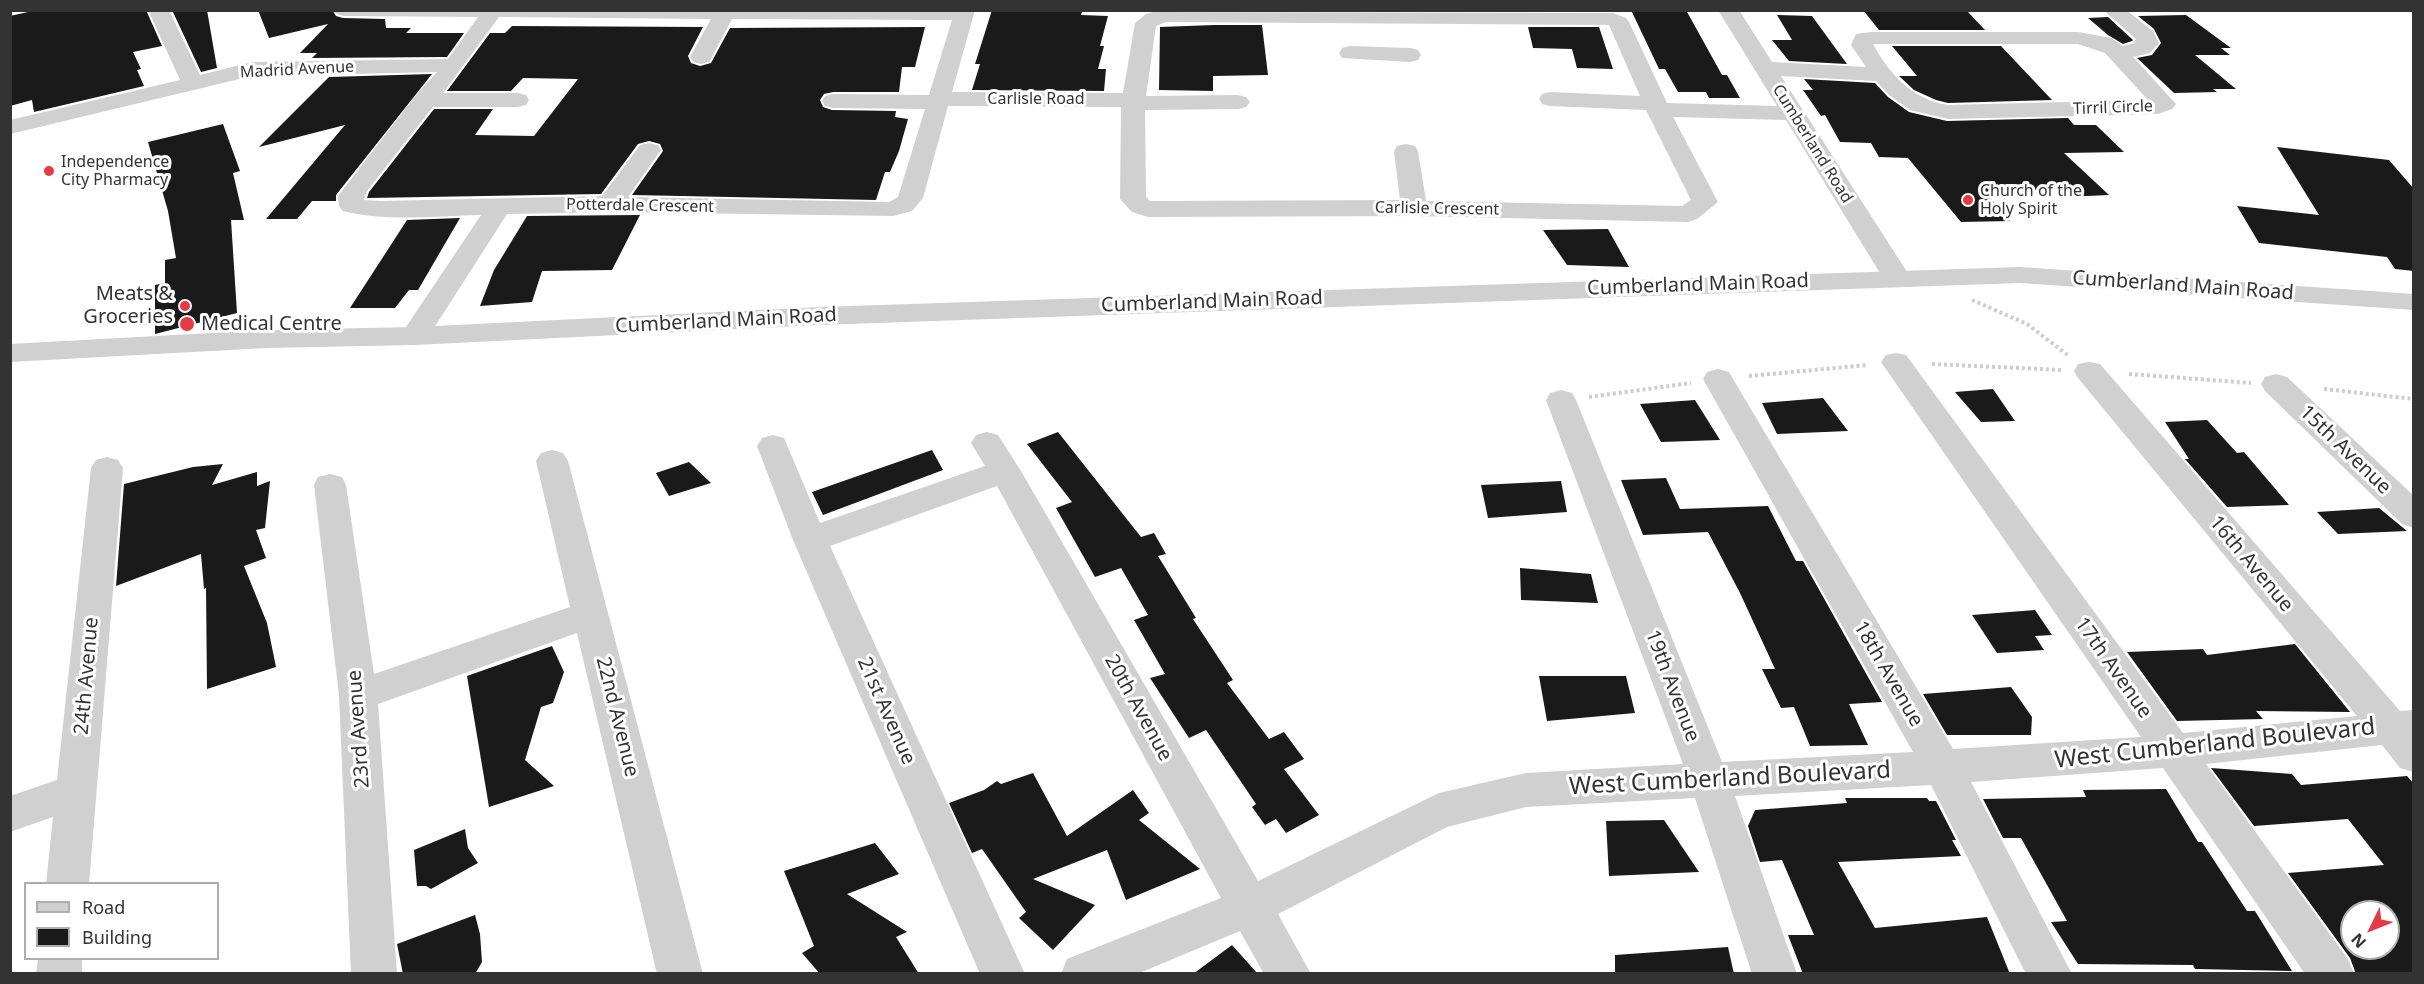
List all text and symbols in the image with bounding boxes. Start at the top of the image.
street label: Madrid Avenue [239,57,355,83]
street label: Cumberland Road [1768,81,1856,207]
street label: Carlisle Road [987,89,1085,109]
street label: Tirril Circle [2073,97,2153,119]
place label: Independence City Pharmacy [61,152,169,190]
marker: Independence City Pharmacy [42,164,56,178]
place label: Church of the Holy Spirit [1980,181,2082,219]
marker: Church of the Holy Spirit [1961,193,1975,207]
street label: Potterdale Crescent [566,195,714,217]
street label: Carlisle Crescent [1375,198,1499,220]
street label: Cumberland Main Road [2071,266,2295,306]
street label: Cumberland Main Road [1587,269,1809,301]
place label: Meats & Groceries [83,282,173,329]
street label: Cumberland Main Road [1101,286,1323,318]
marker: Meats & Groceries [178,299,192,313]
street label: Cumberland Main Road [615,303,837,339]
place label: Medical Centre [201,312,342,336]
marker: Medical Centre [178,315,196,333]
street label: 15th Avenue [2294,400,2396,500]
street label: 16th Avenue [2204,511,2298,617]
street label: 17th Avenue [2069,613,2157,723]
street label: 24th Avenue [70,616,104,736]
street label: 18th Avenue [1848,617,1928,731]
street label: 19th Avenue [1640,627,1704,745]
street label: 20th Avenue [1099,651,1177,765]
street label: 22nd Avenue [590,654,644,780]
street label: 21st Avenue [852,654,920,768]
street label: 23rd Avenue [343,669,375,789]
street label: West Cumberland Boulevard [2053,713,2377,775]
street label: West Cumberland Boulevard [1568,756,1892,802]
legend [24,882,219,960]
text: Road [82,895,125,919]
north arrow [2340,900,2400,960]
text: Building [82,925,152,949]
text: N [2346,929,2371,953]

